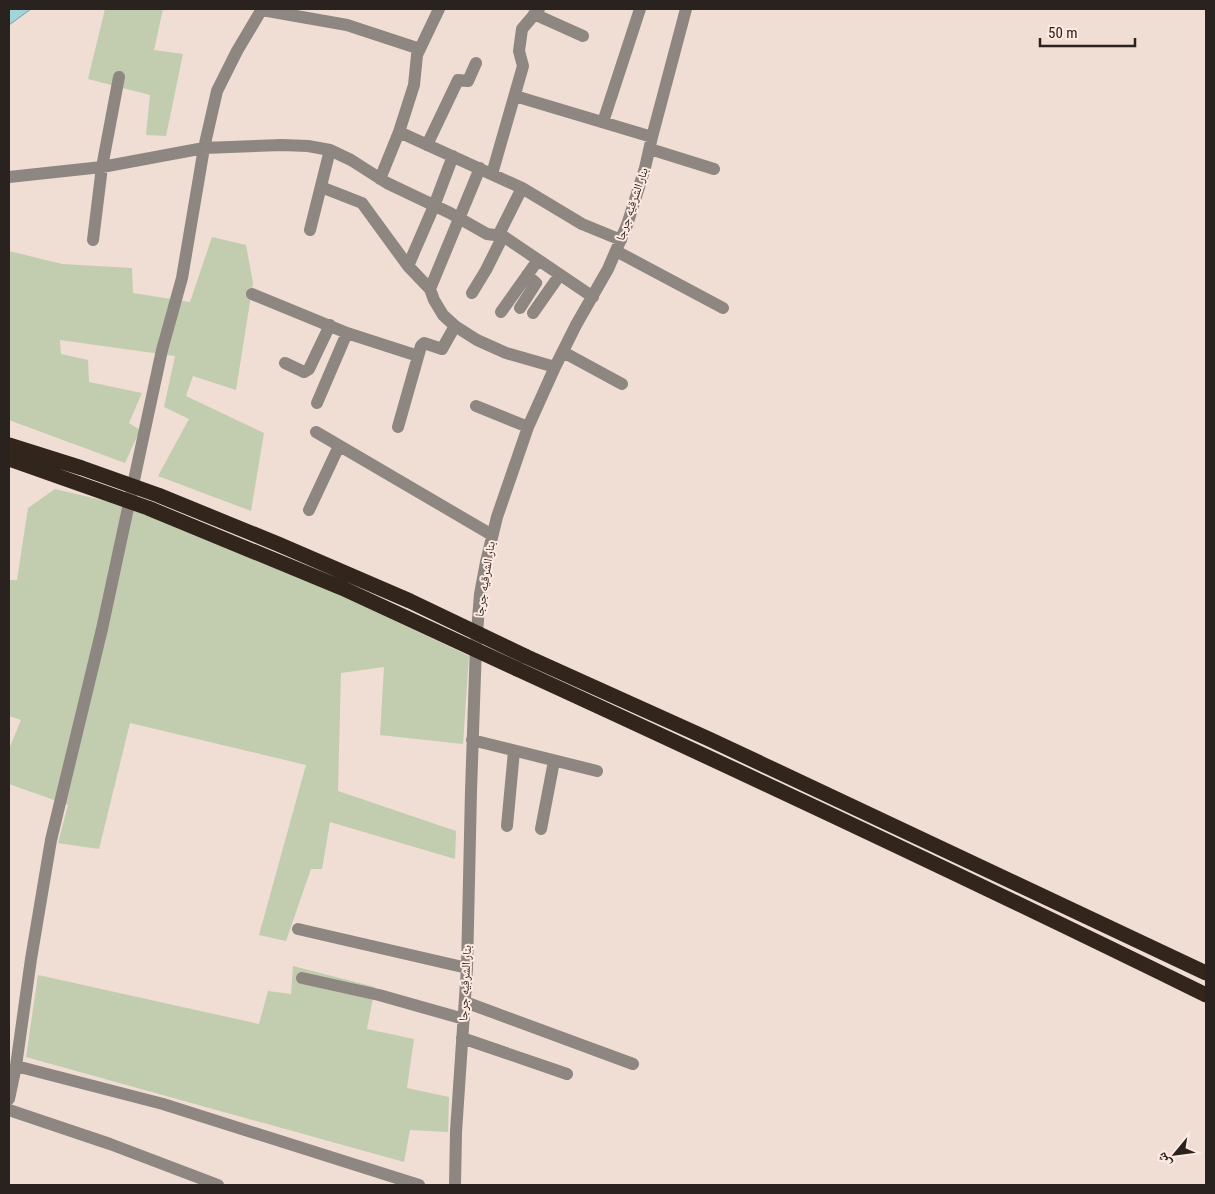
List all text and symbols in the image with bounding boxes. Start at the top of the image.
scale bar [1040,15,1135,47]
text: 50 m [1048,24,1078,42]
street label: بنار الشرقيه جرجا [613,166,651,242]
street label: بنار الشرقيه جرجا [472,540,498,618]
street label: بنار الشرقيه جرجا [456,945,474,1021]
north arrow [1150,1129,1200,1179]
text: ش [1153,1149,1175,1171]

